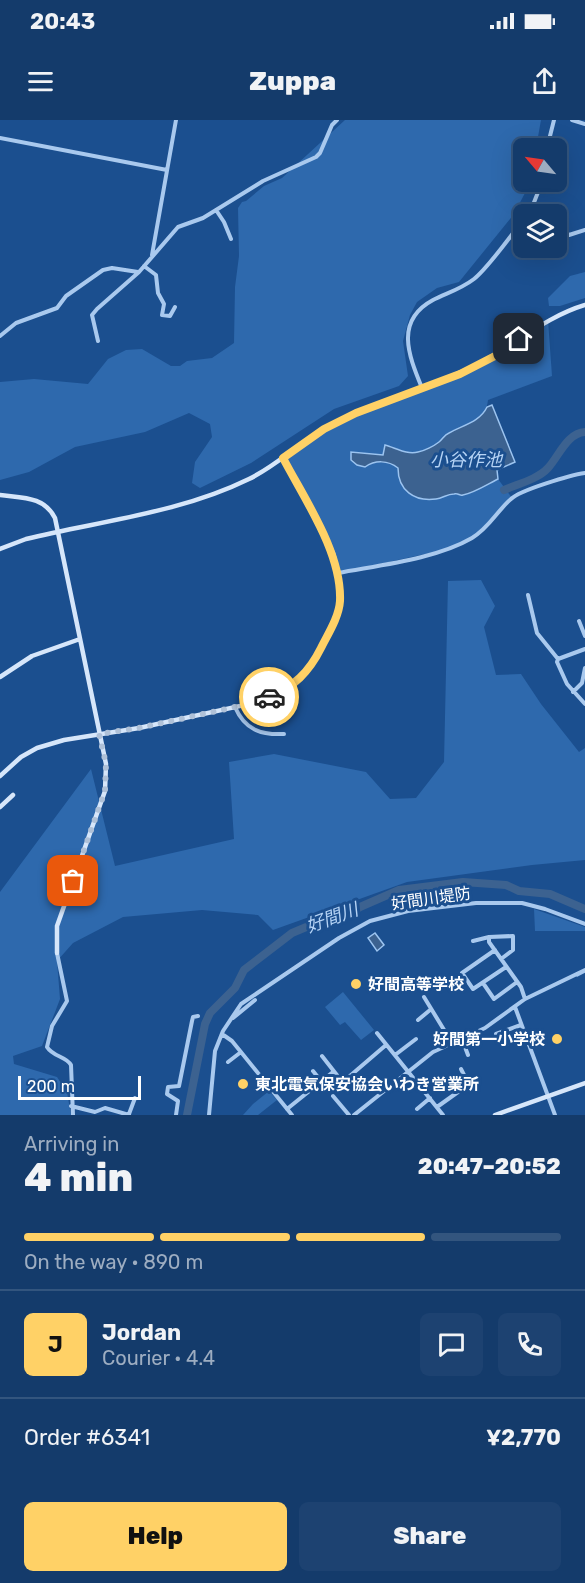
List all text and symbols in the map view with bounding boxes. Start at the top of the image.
text: 20:43 [30,8,95,35]
icon: menu [24,65,57,98]
text: Zuppa [249,65,336,97]
icon: share [528,65,561,98]
north arrow [513,138,567,192]
map controls [513,138,567,258]
button: layers [513,204,567,258]
pin [493,313,544,364]
icon: home [502,322,535,355]
water label: 小谷作池 [430,449,504,471]
courier [239,667,299,727]
icon: car [253,681,286,714]
pin [47,855,98,906]
icon: bag [56,864,89,897]
street label: 好間川堤防 [390,884,472,913]
water label: 好間川 [303,898,363,938]
place label: 好間高等学校 [368,975,464,994]
marker: 好間高等学校 [349,977,363,991]
place label: 好間第一小学校 [433,1030,545,1049]
marker: 好間第一小学校 [550,1032,564,1046]
scale bar [18,1073,141,1100]
place label: 東北電気保安協会いわき営業所 [255,1075,479,1094]
text: 200 m [27,1077,75,1096]
marker: 東北電気保安協会いわき営業所 [236,1077,250,1091]
text: Arriving in [24,1132,119,1156]
text: 20:47–20:52 [418,1153,561,1180]
text: 4 min [24,1155,133,1201]
text: On the way · 890 m [24,1250,203,1274]
button: chat [420,1313,483,1376]
button: phone [498,1313,561,1376]
text: Jordan [102,1319,181,1346]
text: J [48,1331,63,1358]
text: Courier · 4.4 [102,1346,215,1370]
text: Order #6341 [24,1424,150,1451]
text: ¥2,770 [486,1424,561,1451]
button: Help [24,1502,287,1571]
button: Share [299,1502,561,1571]

